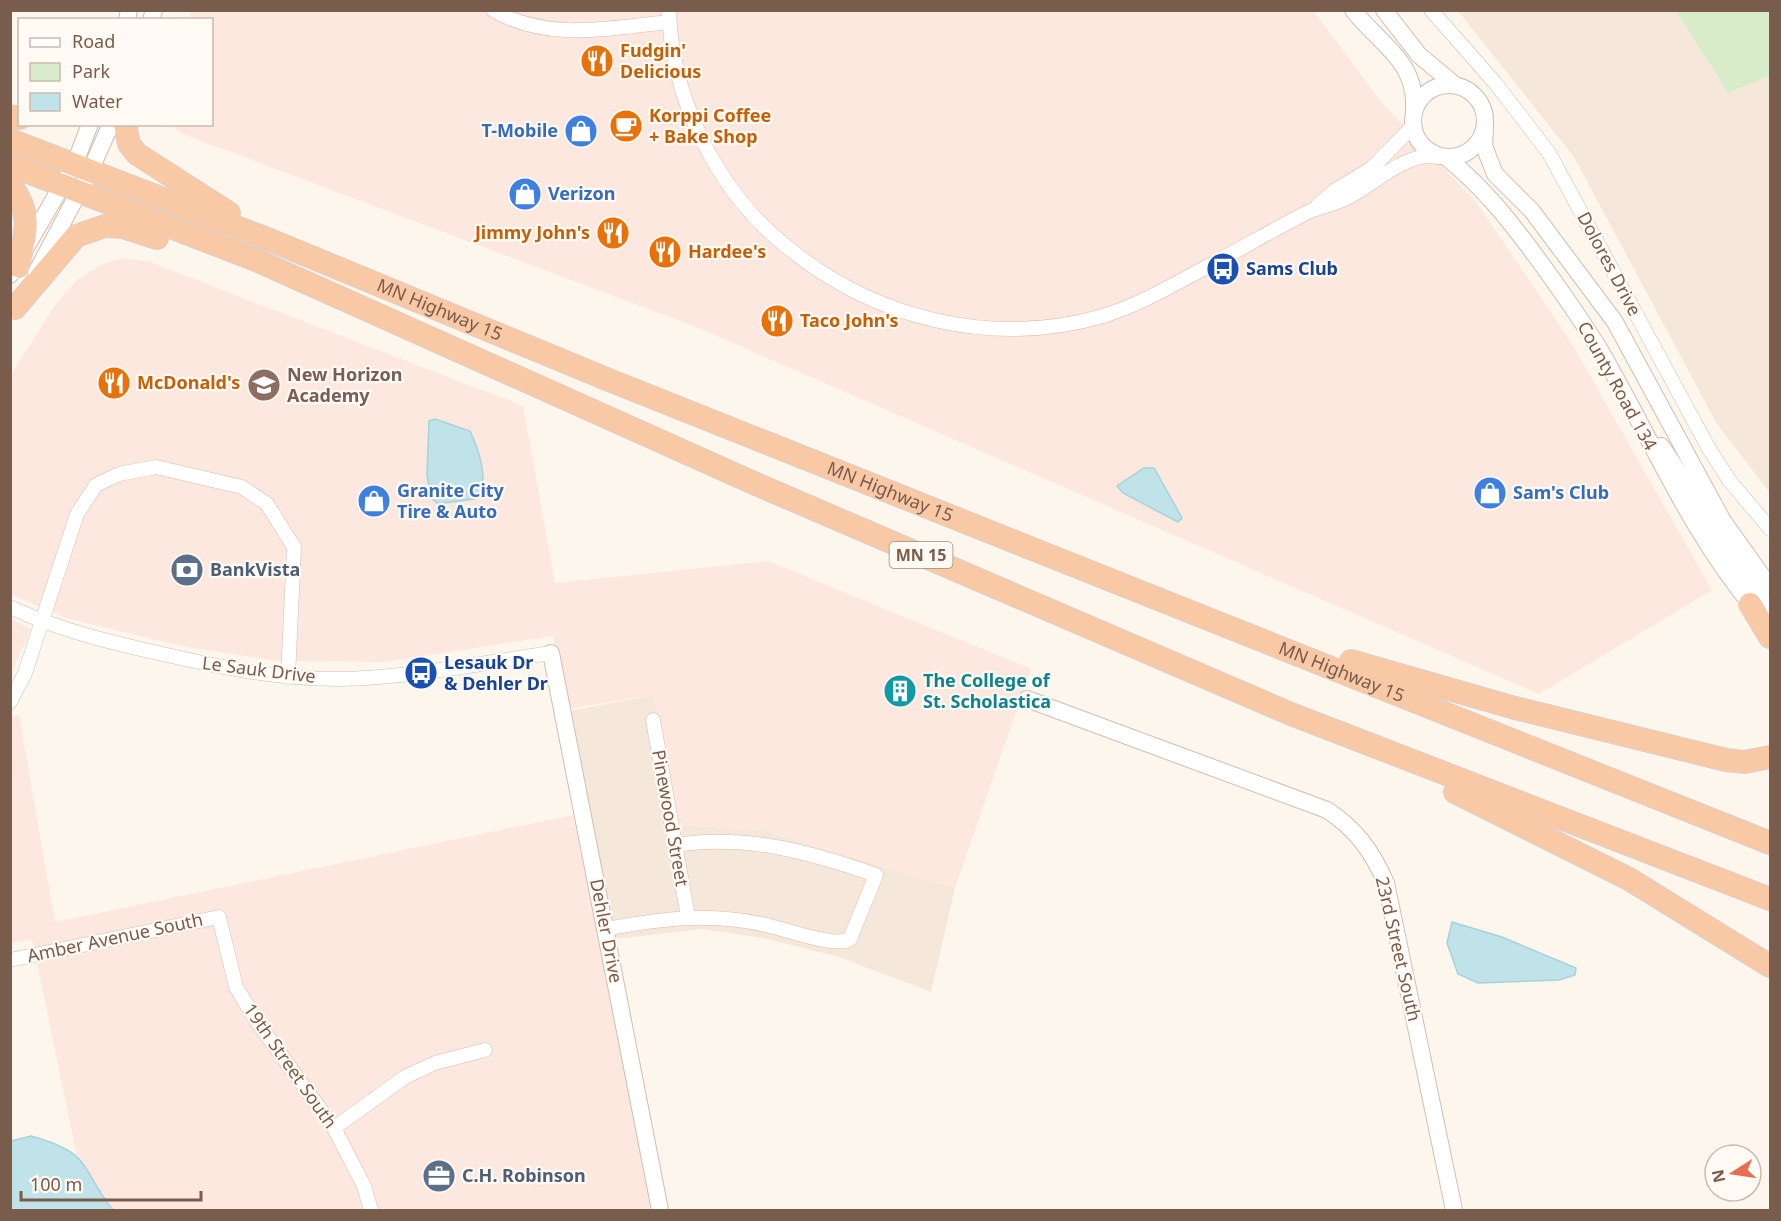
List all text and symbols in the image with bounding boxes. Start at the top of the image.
legend [18,18,213,126]
text: Road [72,29,115,53]
place label: Fudgin' Delicious [620,38,701,83]
restaurant icon: Fudgin' Delicious [579,43,615,79]
text: Park [72,59,110,83]
text: Water [72,89,123,113]
place label: Korppi Coffee + Bake Shop [649,103,771,148]
cafe icon: Korppi Coffee + Bake Shop [608,108,644,144]
shop icon: T-Mobile [563,113,599,149]
place label: T-Mobile [481,118,558,142]
shop icon: Verizon [507,176,543,212]
place label: Verizon [548,181,615,205]
street label: Dolores Drive [1572,207,1647,320]
restaurant icon: Jimmy John's [595,215,631,251]
place label: Jimmy John's [473,220,590,244]
restaurant icon: Hardee's [647,234,683,270]
place label: Hardee's [688,239,766,263]
bus stop icon: Sams Club [1205,251,1241,287]
place label: Sams Club [1246,256,1338,280]
street label: MN Highway 15 [374,272,506,346]
restaurant icon: Taco John's [759,303,795,339]
place label: Taco John's [800,308,899,332]
street label: County Road 134 [1573,317,1663,454]
place label: New Horizon Academy [287,362,402,407]
restaurant icon: McDonald's [96,365,132,401]
school or university icon: New Horizon Academy [246,367,282,403]
place label: McDonald's [137,370,240,394]
street label: MN Highway 15 [824,455,957,527]
shop icon: Sam's Club [1472,475,1508,511]
place label: Granite City Tire & Auto [397,478,505,523]
place label: Sam's Club [1513,480,1609,504]
shop icon: Granite City Tire & Auto [356,483,392,519]
road number: MN 15 [890,542,952,568]
bank icon: BankVista [169,552,205,588]
place label: BankVista [210,557,300,581]
street label: MN Highway 15 [1275,635,1408,707]
street label: Le Sauk Drive [201,650,317,688]
place label: Lesauk Dr & Dehler Dr [444,650,548,695]
bus stop icon: Lesauk Dr & Dehler Dr [403,655,439,691]
place label: The College of St. Scholastica [923,668,1051,713]
building icon: The College of St. Scholastica [882,673,918,709]
street label: Pinewood Street [647,748,695,889]
street label: 23rd Street South [1371,874,1427,1024]
street label: Dehler Drive [585,877,629,985]
street label: Amber Avenue South [25,907,205,967]
street label: 19th Street South [239,998,343,1133]
north arrow [1703,1143,1763,1203]
office icon: C.H. Robinson [421,1158,457,1194]
place label: C.H. Robinson [462,1163,586,1187]
scale bar [21,1164,201,1202]
text: N [1706,1167,1730,1185]
text: 100 m [30,1172,82,1196]

